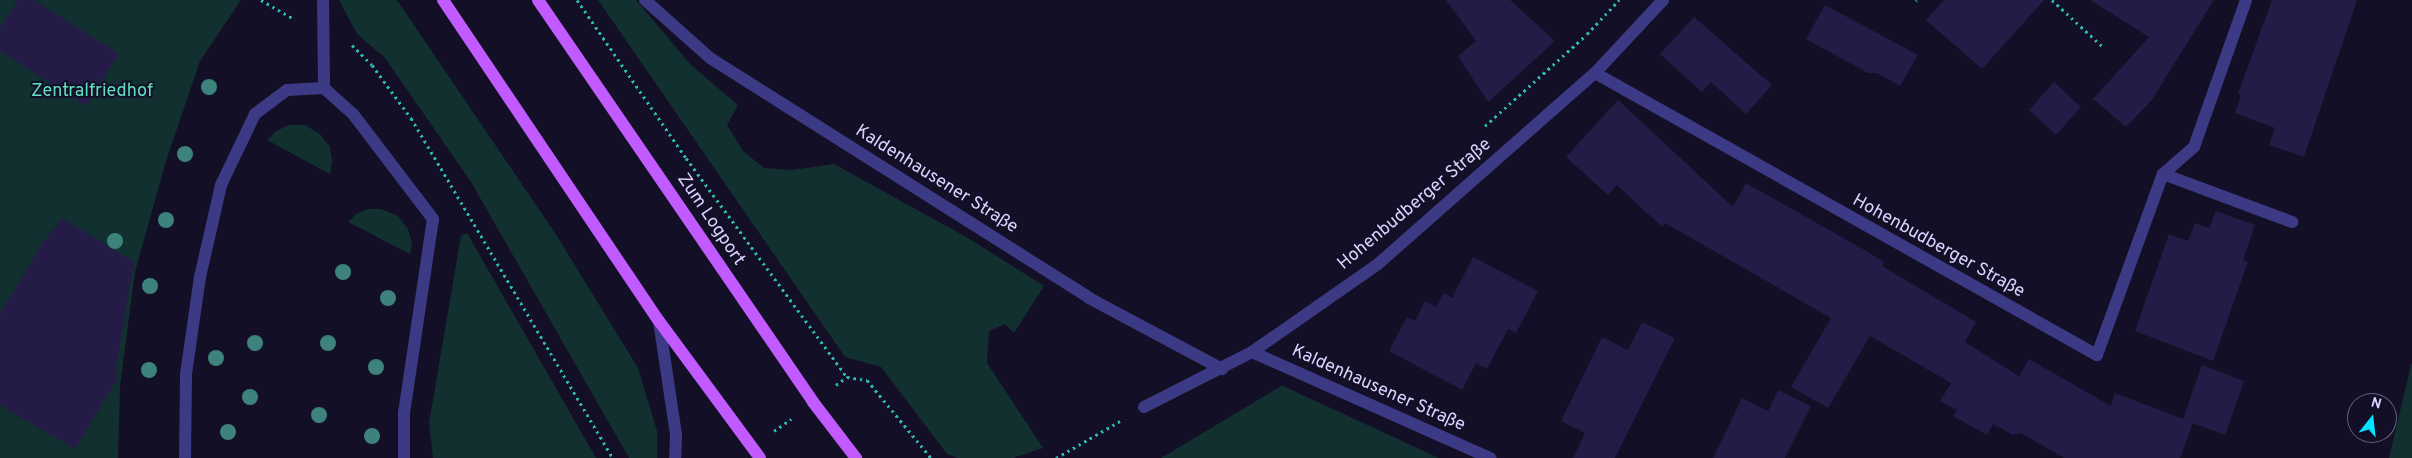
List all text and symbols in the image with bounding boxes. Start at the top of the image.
park label: Zentralfriedhof [31,81,153,103]
street label: Kaldenhausener Straße [851,121,1021,239]
street label: Hohenbudberger Straße [1334,134,1496,276]
street label: Zum Logport [671,170,749,270]
street label: Hohenbudberger Straße [1848,191,2028,303]
street label: Kaldenhausener Straße [1288,341,1468,437]
north arrow [2347,393,2397,443]
text: N [2369,395,2383,414]

